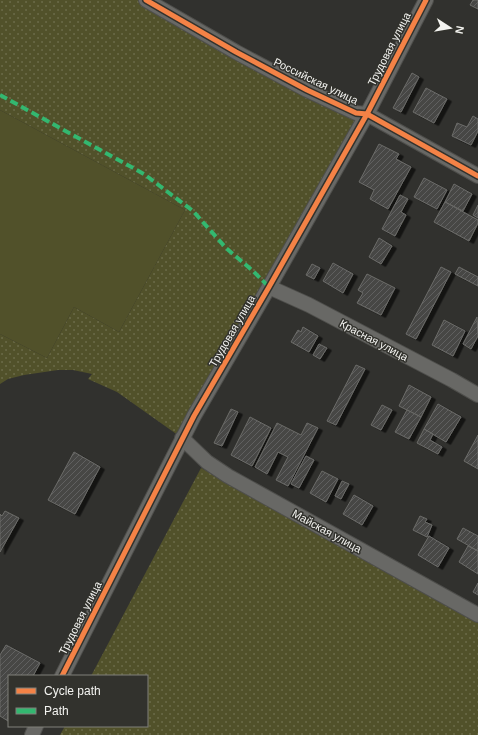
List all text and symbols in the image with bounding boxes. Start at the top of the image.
north arrow [430,8,470,48]
street label: Трудовая улица [365,9,413,88]
text: N [453,25,466,35]
street label: Российская улица [272,55,361,107]
street label: Трудовая улица [207,292,258,369]
street label: Красная улица [338,317,411,363]
street label: Майская улица [290,507,365,555]
street label: Трудовая улица [56,578,104,657]
legend [8,675,148,727]
text: Cycle path [44,684,101,698]
text: Path [44,704,69,718]

